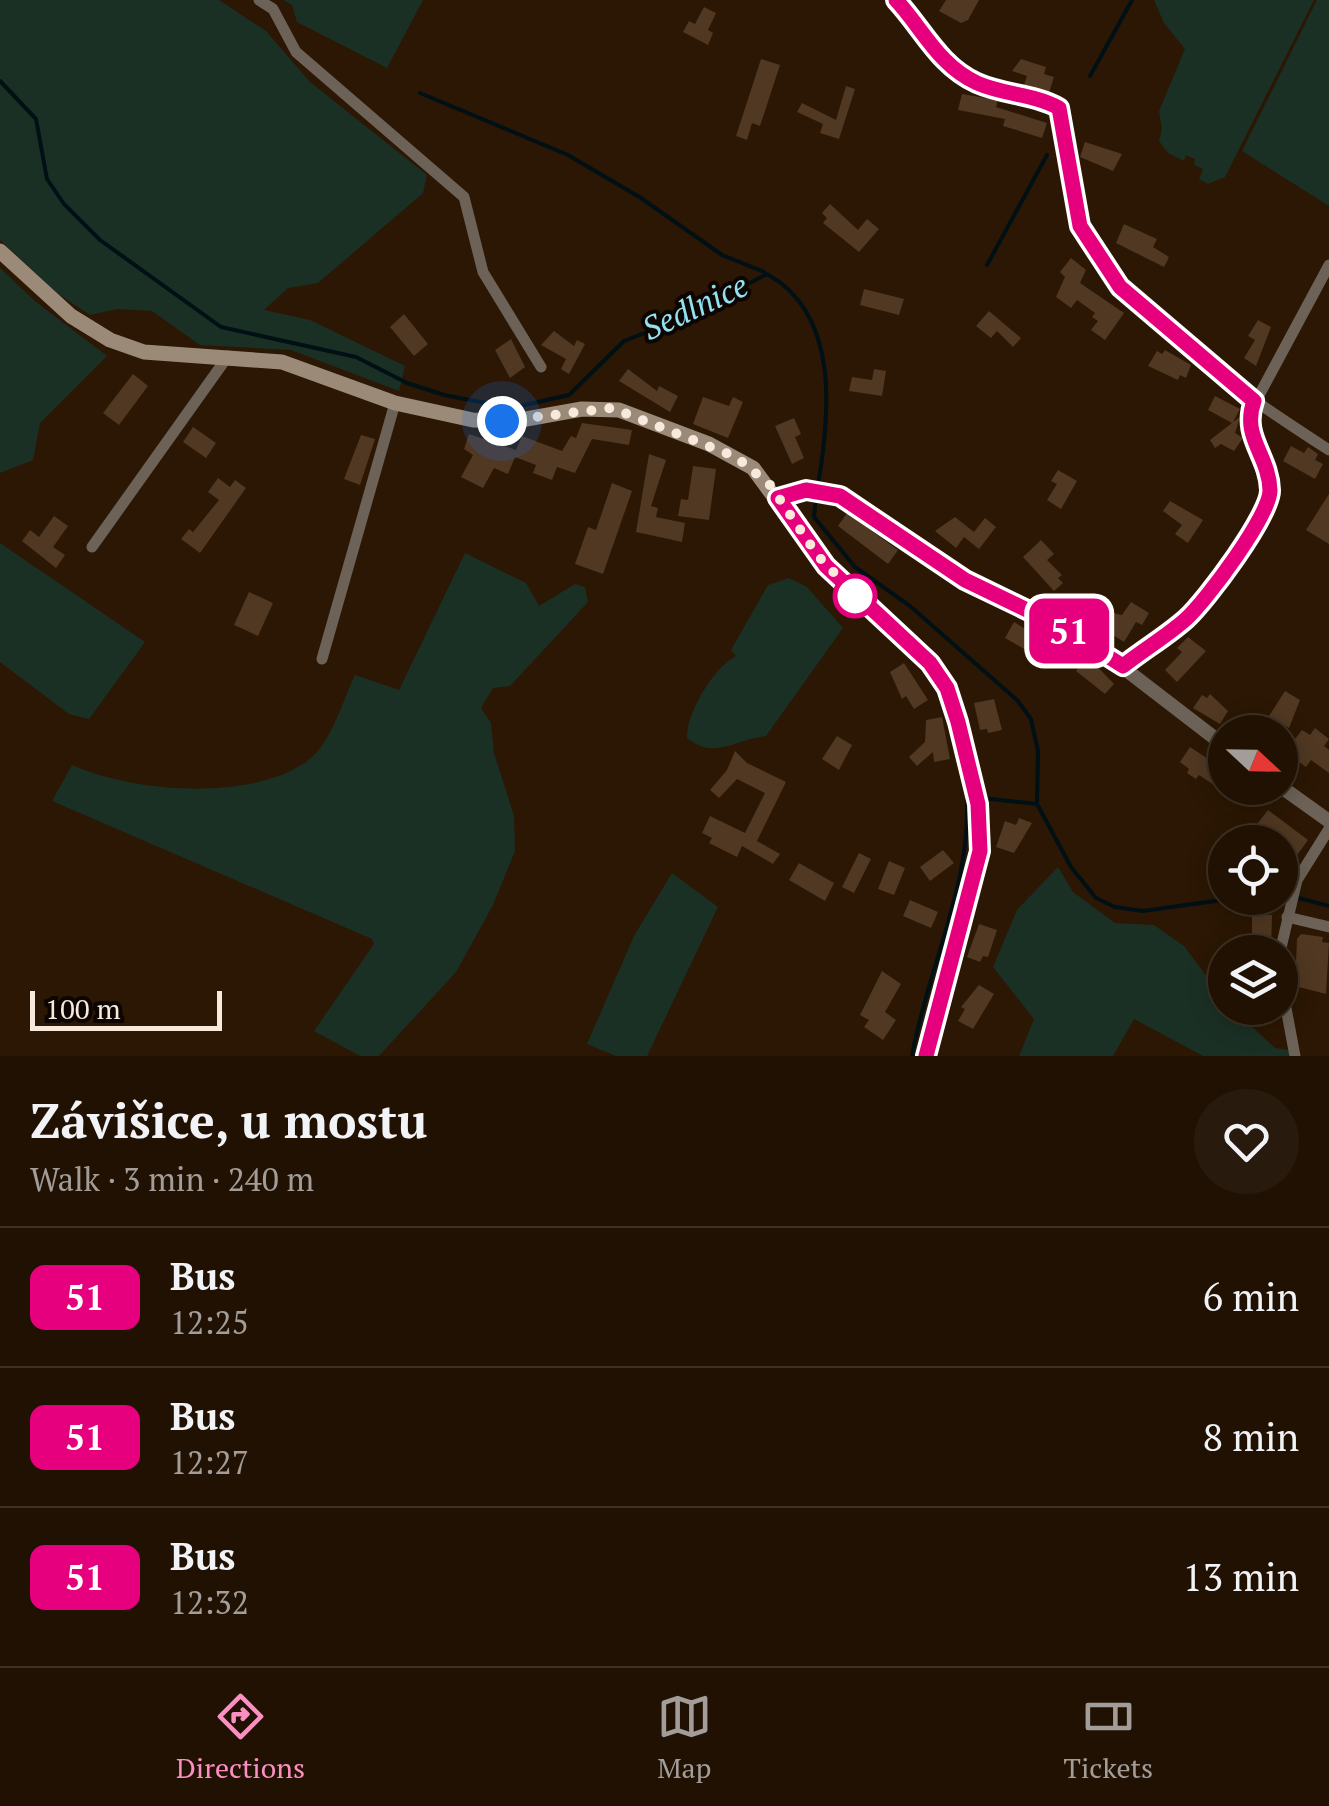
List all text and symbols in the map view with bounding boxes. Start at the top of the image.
water label: Sedlnice [635,263,754,349]
your location [477,396,527,446]
unlabelled marker [834,575,876,617]
line badge: 51 [1024,598,1114,664]
text: 51 [1049,608,1089,654]
north arrow [1208,715,1298,805]
map controls [1208,715,1298,1025]
button: locate [1208,825,1298,915]
button: layers [1208,935,1298,1025]
scale bar [30,986,222,1030]
text: 100 m [45,990,121,1027]
text: Závišice, u mostu [30,1088,427,1152]
button: heart [1194,1089,1299,1194]
text: Walk · 3 min · 240 m [30,1158,314,1200]
text: Bus [170,1251,235,1301]
text: 6 min [1203,1272,1299,1322]
text: 51 [65,1274,105,1320]
text: 12:25 [170,1301,249,1343]
text: Bus [170,1391,235,1441]
text: 8 min [1203,1412,1299,1462]
text: 51 [65,1414,105,1460]
text: 12:27 [170,1441,249,1483]
text: Bus [170,1531,235,1581]
text: 13 min [1182,1552,1299,1602]
text: 51 [65,1554,105,1600]
text: 12:32 [170,1581,249,1623]
tab: Directions [176,1689,305,1786]
tab: Map [657,1689,712,1786]
tab: Tickets [1064,1689,1153,1786]

